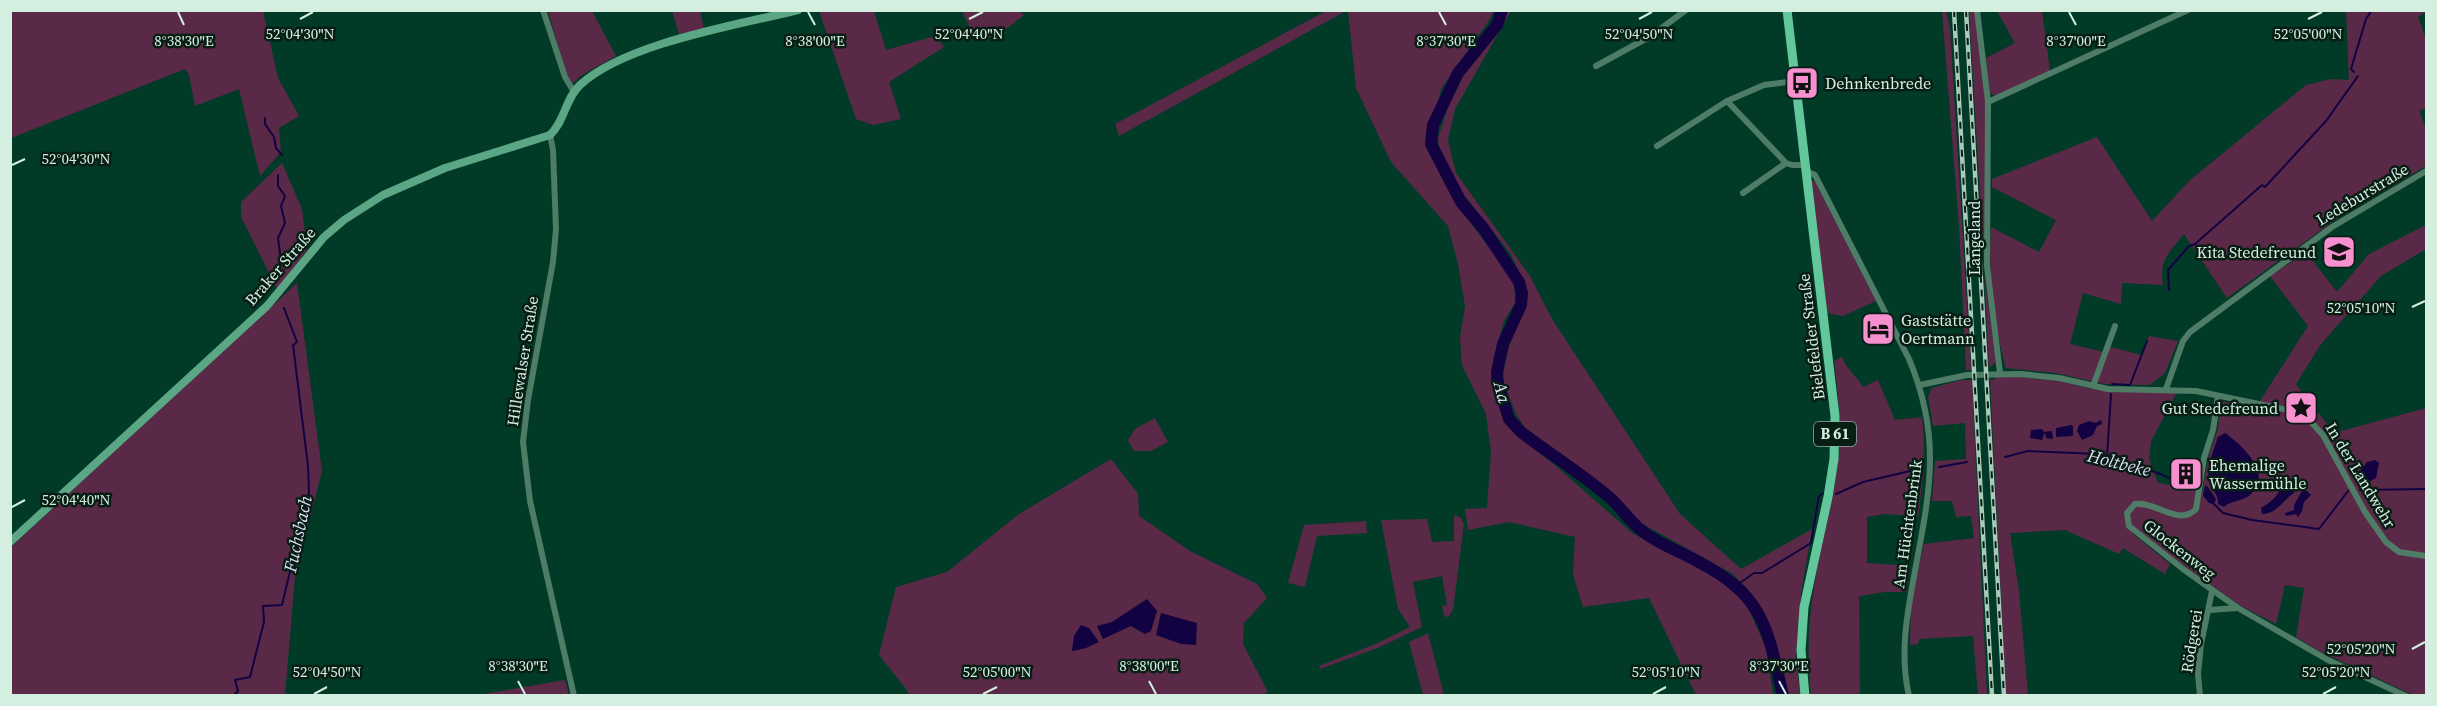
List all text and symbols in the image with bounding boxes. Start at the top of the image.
text: 52°04'30"N [265,23,335,44]
text: 52°04'40"N [934,23,1004,44]
text: 52°04'50"N [1604,23,1674,44]
text: 52°05'00"N [2273,23,2343,44]
text: 8°38'30"E [154,30,214,51]
text: 8°38'00"E [785,30,845,51]
text: 8°37'30"E [1416,30,1476,51]
text: 8°37'00"E [2046,30,2106,51]
bus stop icon: Dehnkenbrede [1784,65,1820,101]
place label: Dehnkenbrede [1825,72,1931,94]
text: 52°04'30"N [41,148,111,169]
street label: Ledeburstraße [2312,158,2412,230]
street label: Langeland [1963,201,1985,275]
street label: Braker Straße [240,222,320,310]
school or university icon: Kita Stedefreund [2321,234,2357,270]
place label: Kita Stedefreund [2196,241,2316,263]
street label: Bielefelder Straße [1792,273,1830,401]
street label: Hillewalser Straße [501,295,543,427]
text: 52°05'10"N [2326,297,2396,318]
place label: Gaststätte Oertmann [1901,309,1975,349]
hotel icon: Gaststätte Oertmann [1860,311,1896,347]
water label: Aa [1487,377,1518,406]
place icon: Gut Stedefreund [2283,390,2319,426]
place label: Gut Stedefreund [2162,397,2278,419]
street label: In der Landwehr [2321,418,2401,532]
road number: B 61 [1814,422,1856,446]
water label: Holtbeke [2084,442,2154,483]
place label: Ehemalige Wassermühle [2209,454,2306,494]
building icon: Ehemalige Wassermühle [2168,456,2204,492]
street label: Am Hüchtenbrink [1887,458,1927,590]
text: 52°04'40"N [41,489,111,510]
water label: Fuchsbach [277,493,318,576]
street label: Glockenweg [2139,514,2221,584]
street label: Rödgerei [2175,608,2207,674]
text: 52°05'20"N [2326,638,2396,659]
text: 8°38'30"E [488,655,548,676]
text: 8°38'00"E [1119,655,1179,676]
text: 8°37'30"E [1749,655,1809,676]
text: 52°04'50"N [292,661,362,682]
text: 52°05'00"N [962,661,1032,682]
text: 52°05'10"N [1631,661,1701,682]
text: 52°05'20"N [2301,661,2371,682]

